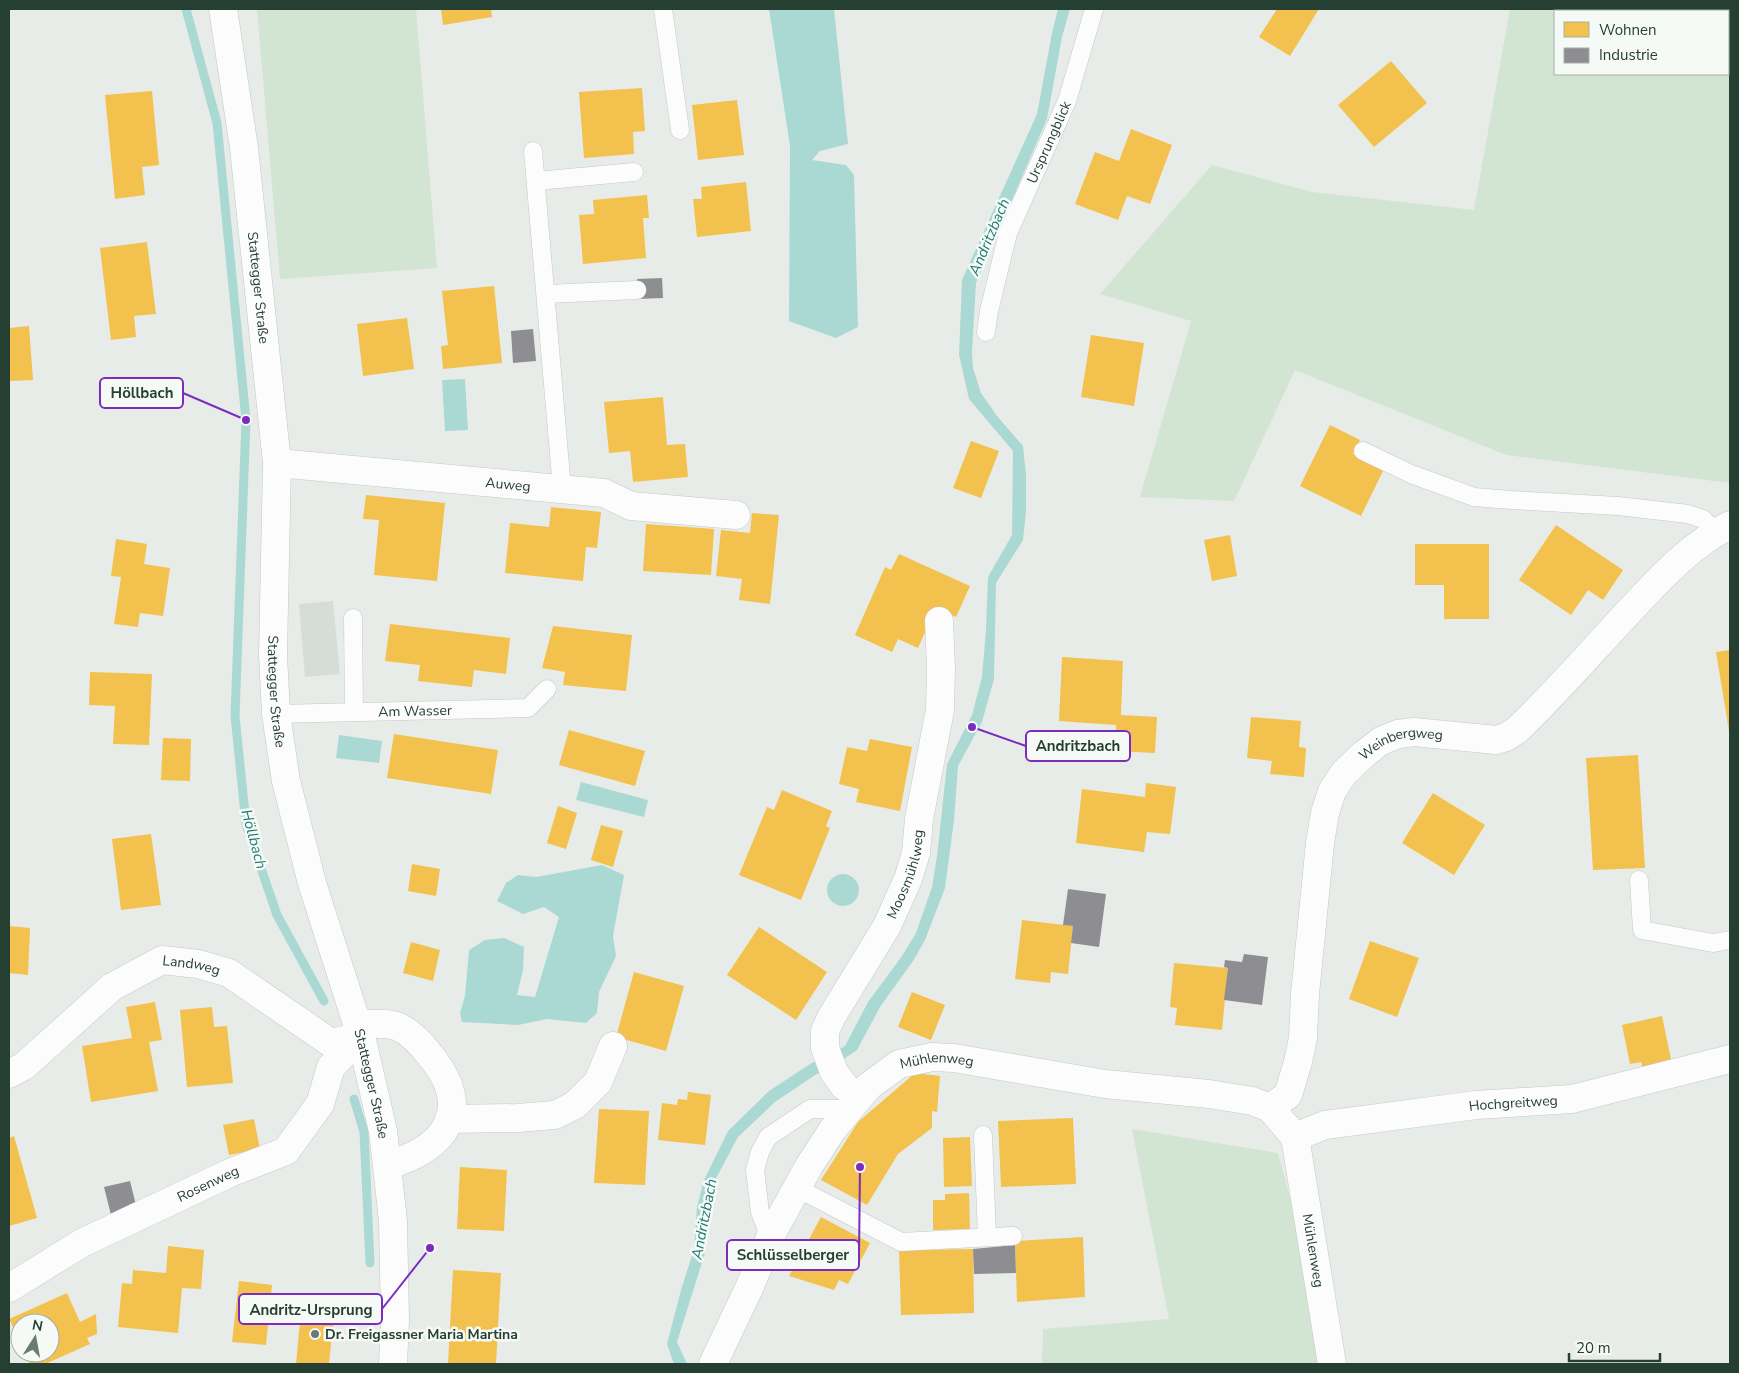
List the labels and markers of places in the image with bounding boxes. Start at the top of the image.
callout: Höllbach [100,378,183,408]
callout: Andritzbach [1026,731,1130,761]
callout: Schlüsselberger [727,1240,859,1270]
callout: Andritz-Ursprung [239,1294,382,1324]
place label: Dr. Freigassner Maria Martina [325,1325,518,1344]
marker: Dr. Freigassner Maria Martina [309,1328,321,1340]

